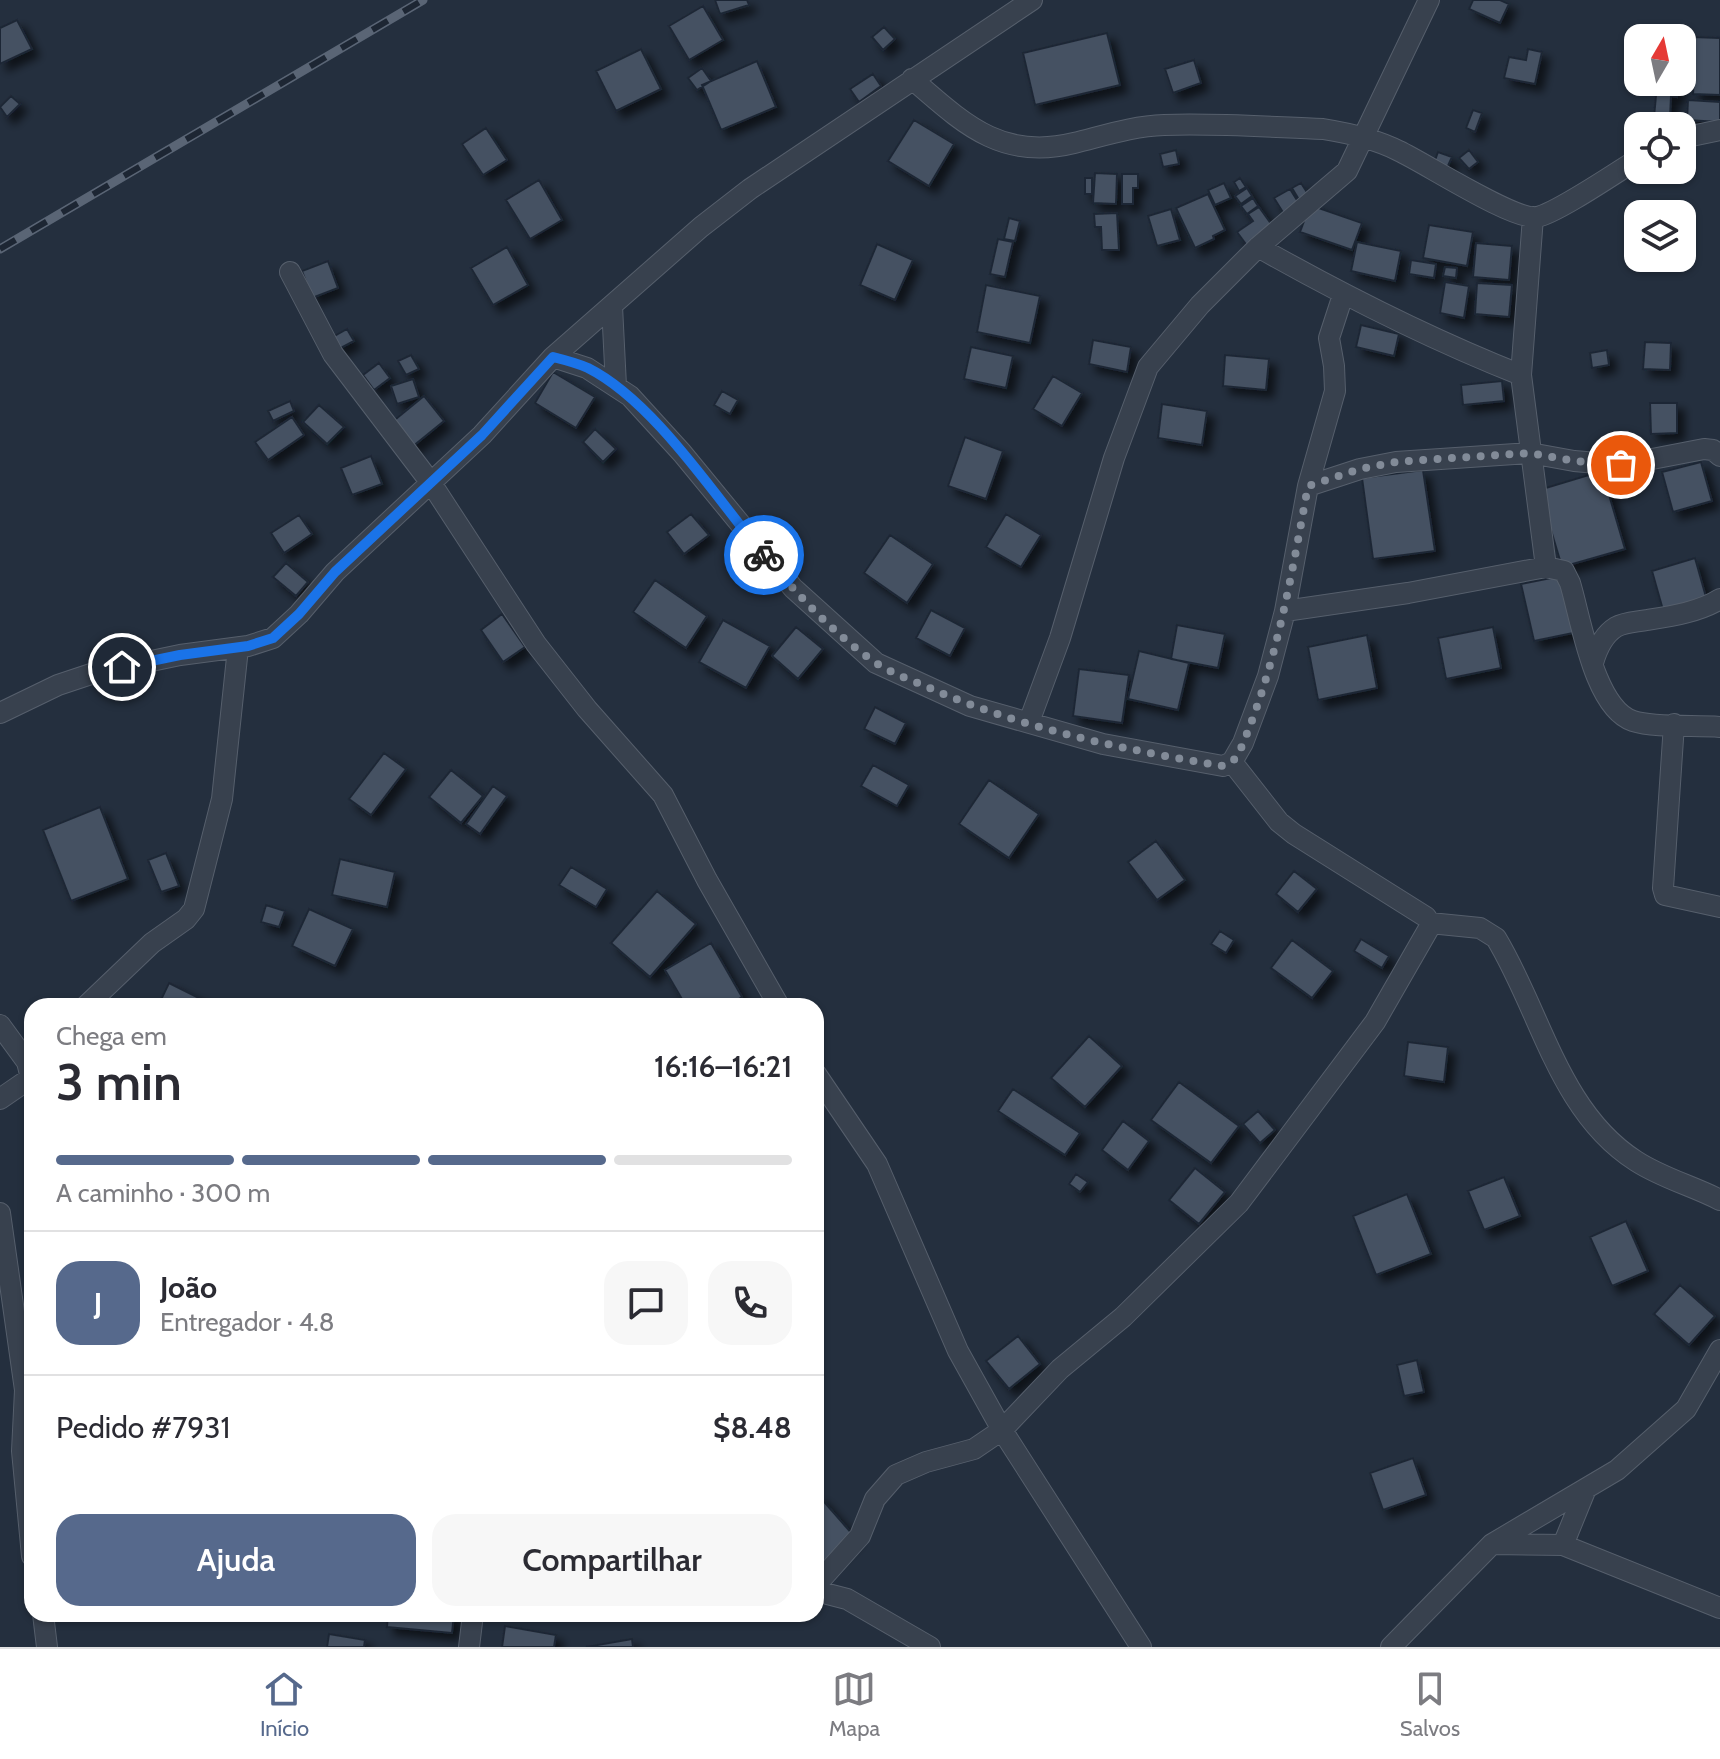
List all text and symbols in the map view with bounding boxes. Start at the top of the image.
north arrow [1624,24,1696,96]
map controls [1624,24,1696,272]
button: locate [1624,112,1696,184]
button: layers [1624,200,1696,272]
pin [1587,431,1655,499]
icon: bag [1599,443,1643,487]
courier [724,515,804,595]
icon: bike [742,533,786,577]
pin [88,633,156,701]
icon: home [100,645,144,689]
text: Chega em [56,1020,167,1052]
text: 16:16–16:21 [654,1048,792,1085]
text: 3 min [56,1050,182,1113]
text: A caminho · 300 m [56,1177,270,1209]
button: chat [604,1261,688,1345]
button: phone [708,1261,792,1345]
text: João [160,1269,217,1306]
text: J [94,1285,102,1322]
text: Entregador · 4.8 [160,1306,335,1338]
text: Pedido #7931 [56,1409,230,1446]
text: $8.48 [713,1409,792,1446]
button: Ajuda [56,1514,416,1606]
button: Compartilhar [432,1514,792,1606]
tab: Início [260,1667,309,1742]
tab: Mapa [829,1667,880,1742]
tab: Salvos [1400,1667,1460,1742]

